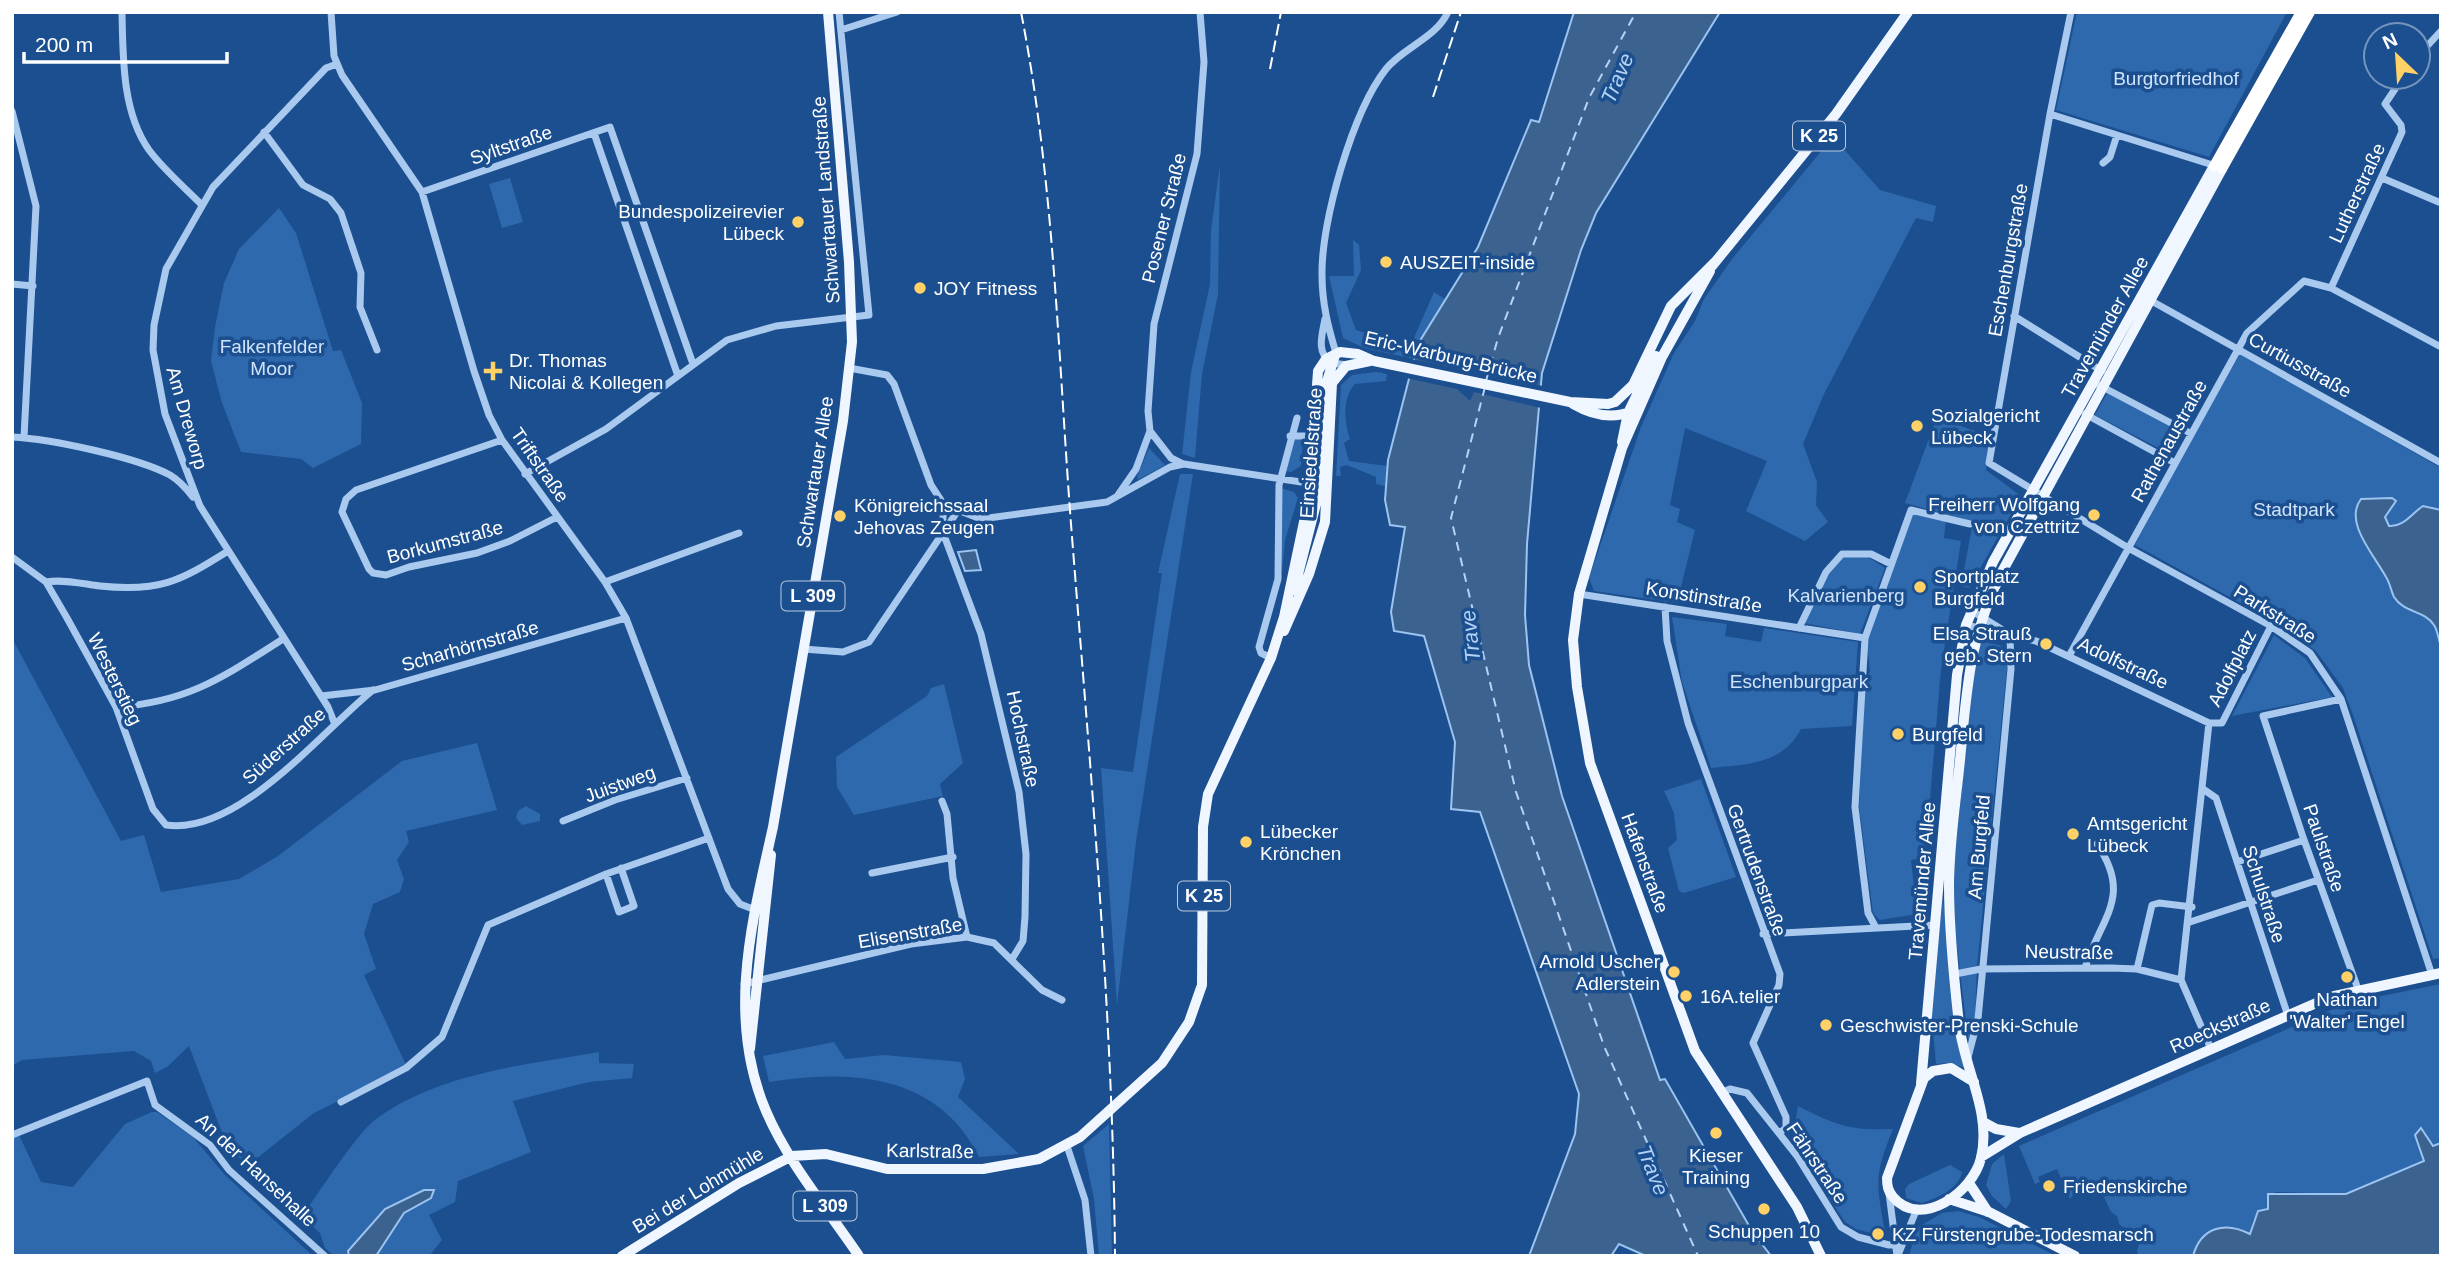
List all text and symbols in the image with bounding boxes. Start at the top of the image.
scale bar [24,21,228,65]
north arrow [2362,21,2432,91]
text: N [2379,29,2401,53]
text: 200 m [35,33,93,56]
water label: Trave [1596,50,1638,106]
park label: Burgtorfriedhof [2113,68,2240,89]
street label: Schwartauer Landstraße [808,95,844,305]
street label: Syltstraße [467,121,555,169]
road number: K 25 [1793,121,1845,150]
street label: Lutherstraße [2325,140,2389,246]
street label: Posener Straße [1138,151,1190,285]
street label: Eschenburgstraße [1984,182,2032,338]
place label: Bundespolizeirevier Lübeck [618,201,785,244]
marker: Bundespolizeirevier Lübeck [790,214,806,230]
place label: AUSZEIT-inside [1400,252,1535,273]
street label: Travemünder Allee [2057,252,2153,402]
marker: AUSZEIT-inside [1378,254,1394,270]
place label: JOY Fitness [934,278,1037,299]
marker: JOY Fitness [912,280,928,296]
street label: Eric-Warburg-Brücke [1363,327,1539,387]
street label: Curtiusstraße [2245,328,2355,402]
park label: Falkenfelder Moor [220,336,325,379]
place label: Dr. Thomas Nicolai & Kollegen [509,350,663,393]
marker: Dr. Thomas Nicolai & Kollegen [483,361,503,381]
street label: Am Dreworp [162,364,212,472]
street label: Rathenaustraße [2127,376,2211,506]
street label: Einsiedelstraße [1296,387,1326,519]
street label: Schwartauer Allee [793,395,837,549]
place label: Sozialgericht Lübeck [1931,405,2040,448]
marker: Sozialgericht Lübeck [1909,418,1925,434]
street label: Triftstraße [507,424,573,506]
place label: Freiherr Wolfgang von Czettritz [1928,494,2080,537]
place label: Königreichssaal Jehovas Zeugen [854,495,995,538]
park label: Stadtpark [2253,499,2335,520]
marker: Freiherr Wolfgang von Czettritz [2086,507,2102,523]
marker: Königreichssaal Jehovas Zeugen [832,508,848,524]
street label: Borkumstraße [385,516,505,568]
place label: Sportplatz Burgfeld [1934,566,2020,609]
street label: Konstinstraße [1644,577,1764,617]
marker: Sportplatz Burgfeld [1912,579,1928,595]
street label: Parkstraße [2230,580,2320,648]
road number: L 309 [782,582,844,610]
park label: Kalvarienberg [1787,585,1905,606]
water label: Trave [1456,609,1484,663]
street label: Scharhörnstraße [399,616,541,676]
place label: Elsa Strauß geb. Stern [1933,623,2032,666]
street label: Adolfplatz [2204,626,2260,710]
street label: Westerstieg [84,629,146,729]
street label: Adolfstraße [2075,633,2171,693]
marker: Elsa Strauß geb. Stern [2038,636,2054,652]
park label: Eschenburgpark [1730,671,1869,692]
street label: Hochstraße [1003,689,1043,789]
street label: Süderstraße [238,703,330,789]
place label: Burgfeld [1912,724,1983,745]
marker: Burgfeld [1890,726,1906,742]
street label: Juistweg [582,761,658,807]
street label: Am Burgfeld [1964,794,1994,900]
street label: Gertrudenstraße [1723,801,1791,939]
street label: Travemünder Allee [1905,801,1939,961]
street label: Paulstraße [2299,801,2349,895]
street label: Hafenstraße [1617,810,1673,916]
place label: Amtsgericht Lübeck [2087,813,2188,856]
place label: Lübecker Krönchen [1260,821,1341,864]
marker: Amtsgericht Lübeck [2065,826,2081,842]
marker: Lübecker Krönchen [1238,834,1254,850]
street label: Schulstraße [2238,843,2290,945]
road number: K 25 [1178,882,1230,911]
street label: Elisenstraße [856,913,964,953]
street label: Neustraße [2024,941,2114,963]
place label: Arnold Uscher Adlerstein [1540,951,1661,994]
marker: Arnold Uscher Adlerstein [1666,964,1682,980]
marker: Nathan 'Walter' Engel [2339,969,2355,985]
place label: 16A.telier [1700,986,1781,1007]
marker: 16A.telier [1678,988,1694,1004]
place label: Nathan 'Walter' Engel [2289,989,2405,1032]
street label: Roeckstraße [2167,995,2273,1057]
place label: Geschwister-Prenski-Schule [1840,1015,2079,1036]
marker: Geschwister-Prenski-Schule [1818,1017,1834,1033]
street label: An der Hansehalle [192,1109,320,1231]
street label: Fährstraße [1782,1119,1852,1207]
marker: Kieser Training [1708,1125,1724,1141]
street label: Karlstraße [886,1140,974,1162]
water label: Trave [1633,1142,1673,1198]
street label: Bei der Lohmühle [629,1143,767,1237]
place label: Kieser Training [1682,1145,1750,1188]
place label: Friedenskirche [2063,1176,2188,1197]
marker: Friedenskirche [2041,1178,2057,1194]
road number: L 309 [794,1191,856,1220]
marker: Schuppen 10 [1756,1201,1772,1217]
place label: Schuppen 10 [1708,1221,1820,1242]
place label: KZ Fürstengrube-Todesmarsch [1892,1224,2154,1245]
marker: KZ Fürstengrube-Todesmarsch [1870,1226,1886,1242]

